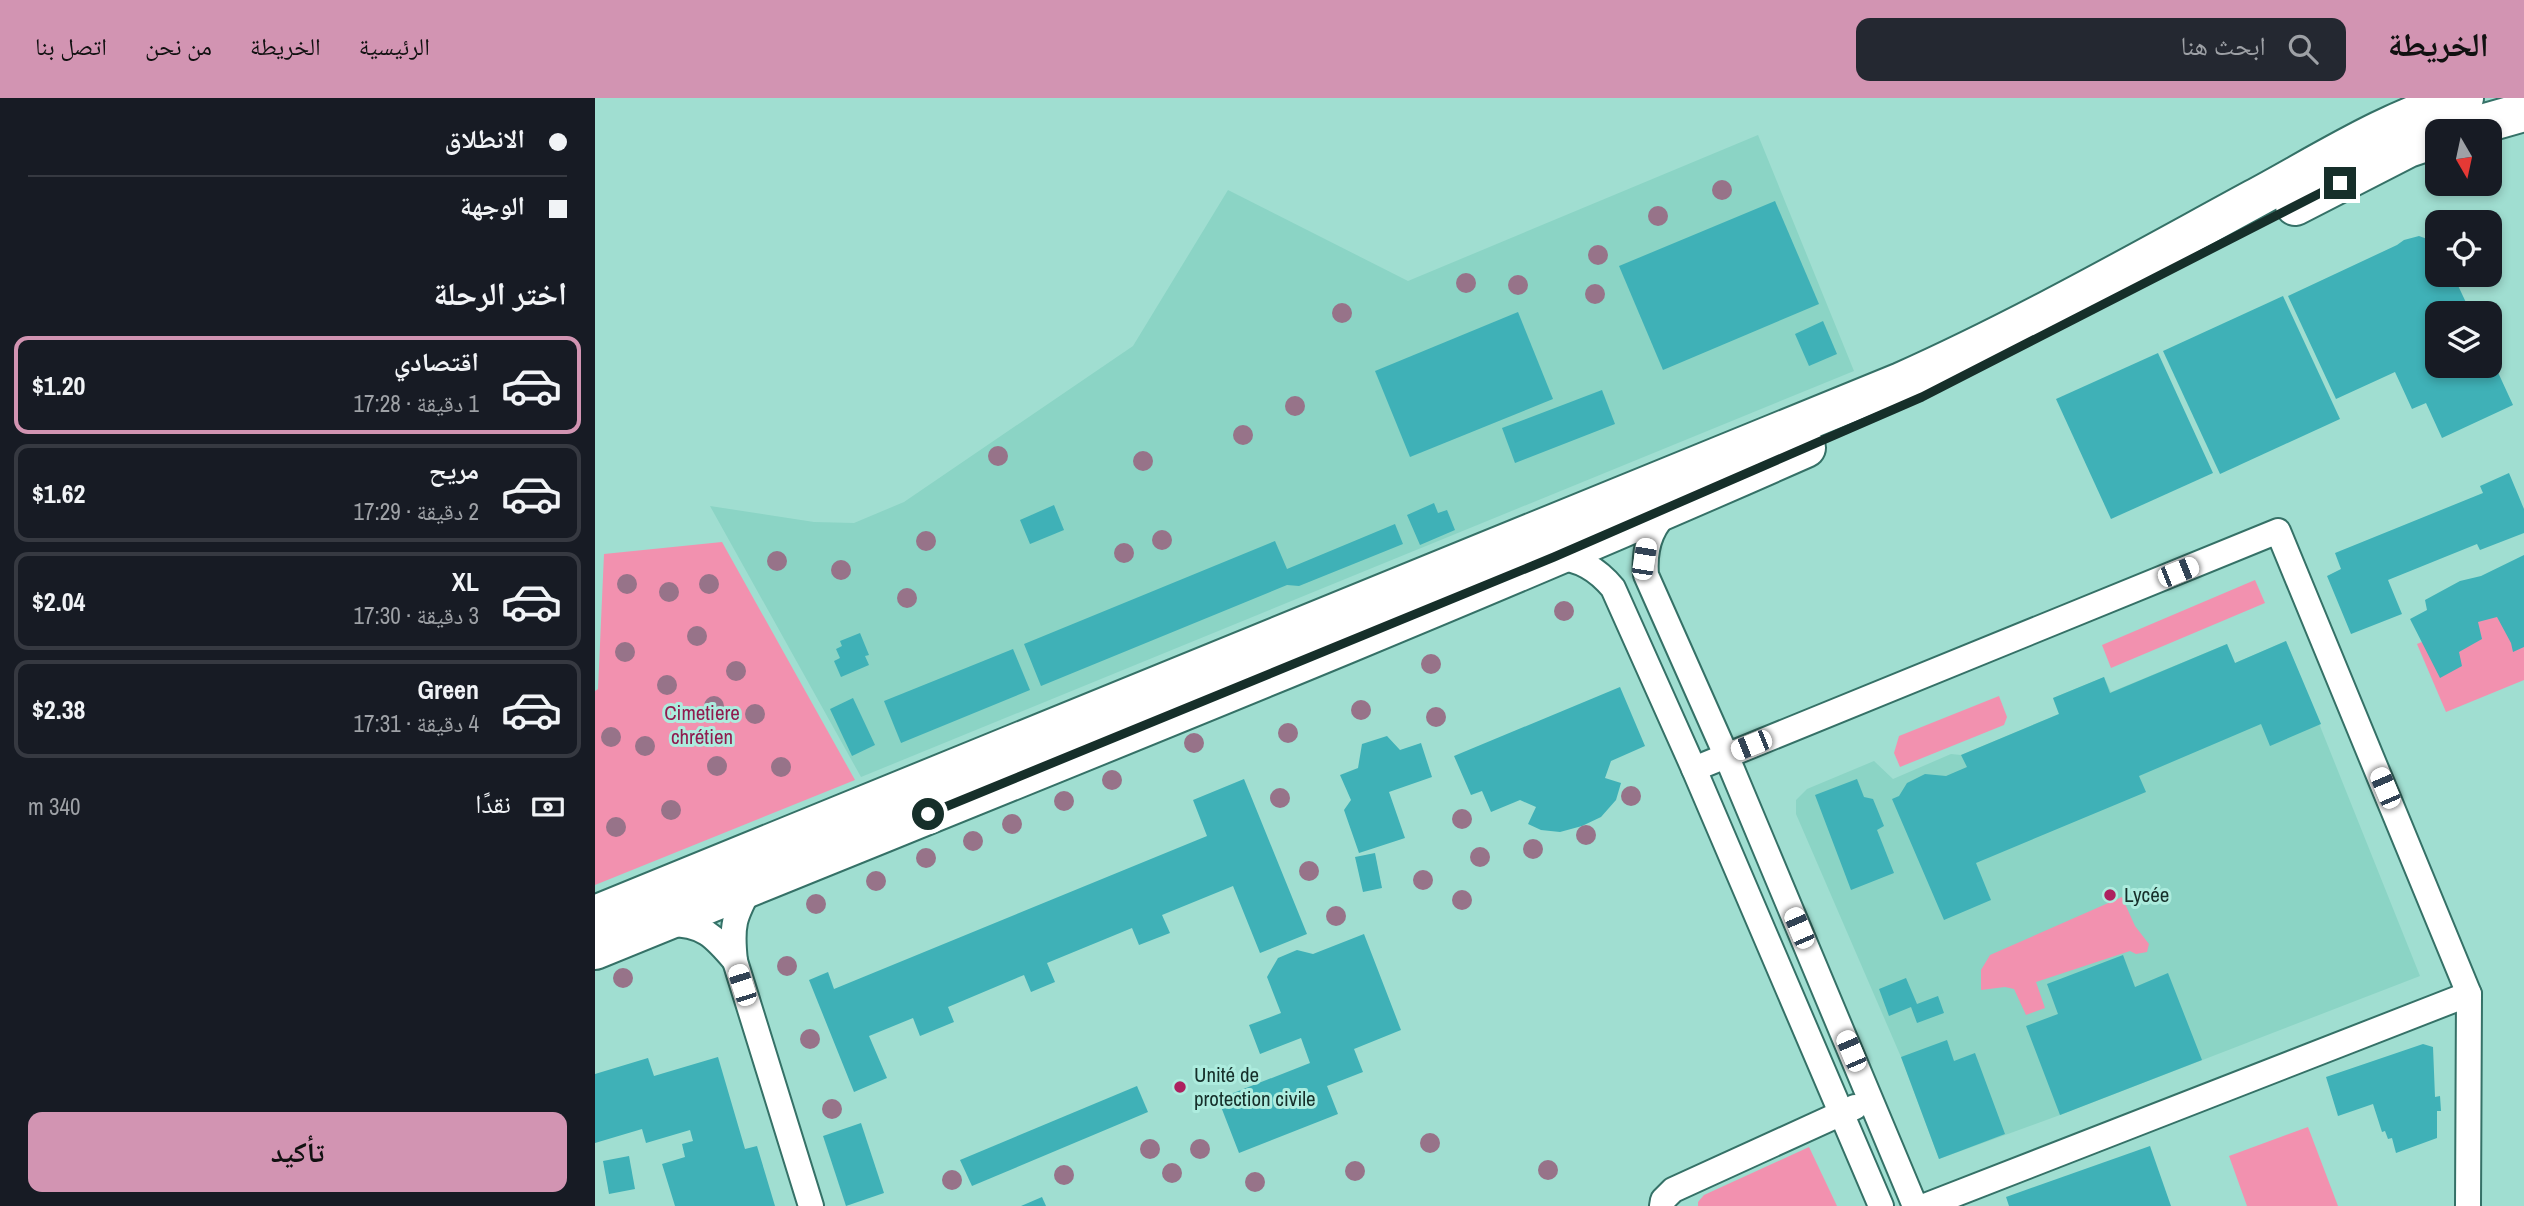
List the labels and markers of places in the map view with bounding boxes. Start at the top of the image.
place label: Lycée [2124,880,2169,909]
marker: Lycée [2102,887,2118,903]
place label: Unité de protection civile [1194,1060,1316,1113]
marker: Unité de protection civile [1172,1079,1188,1095]

